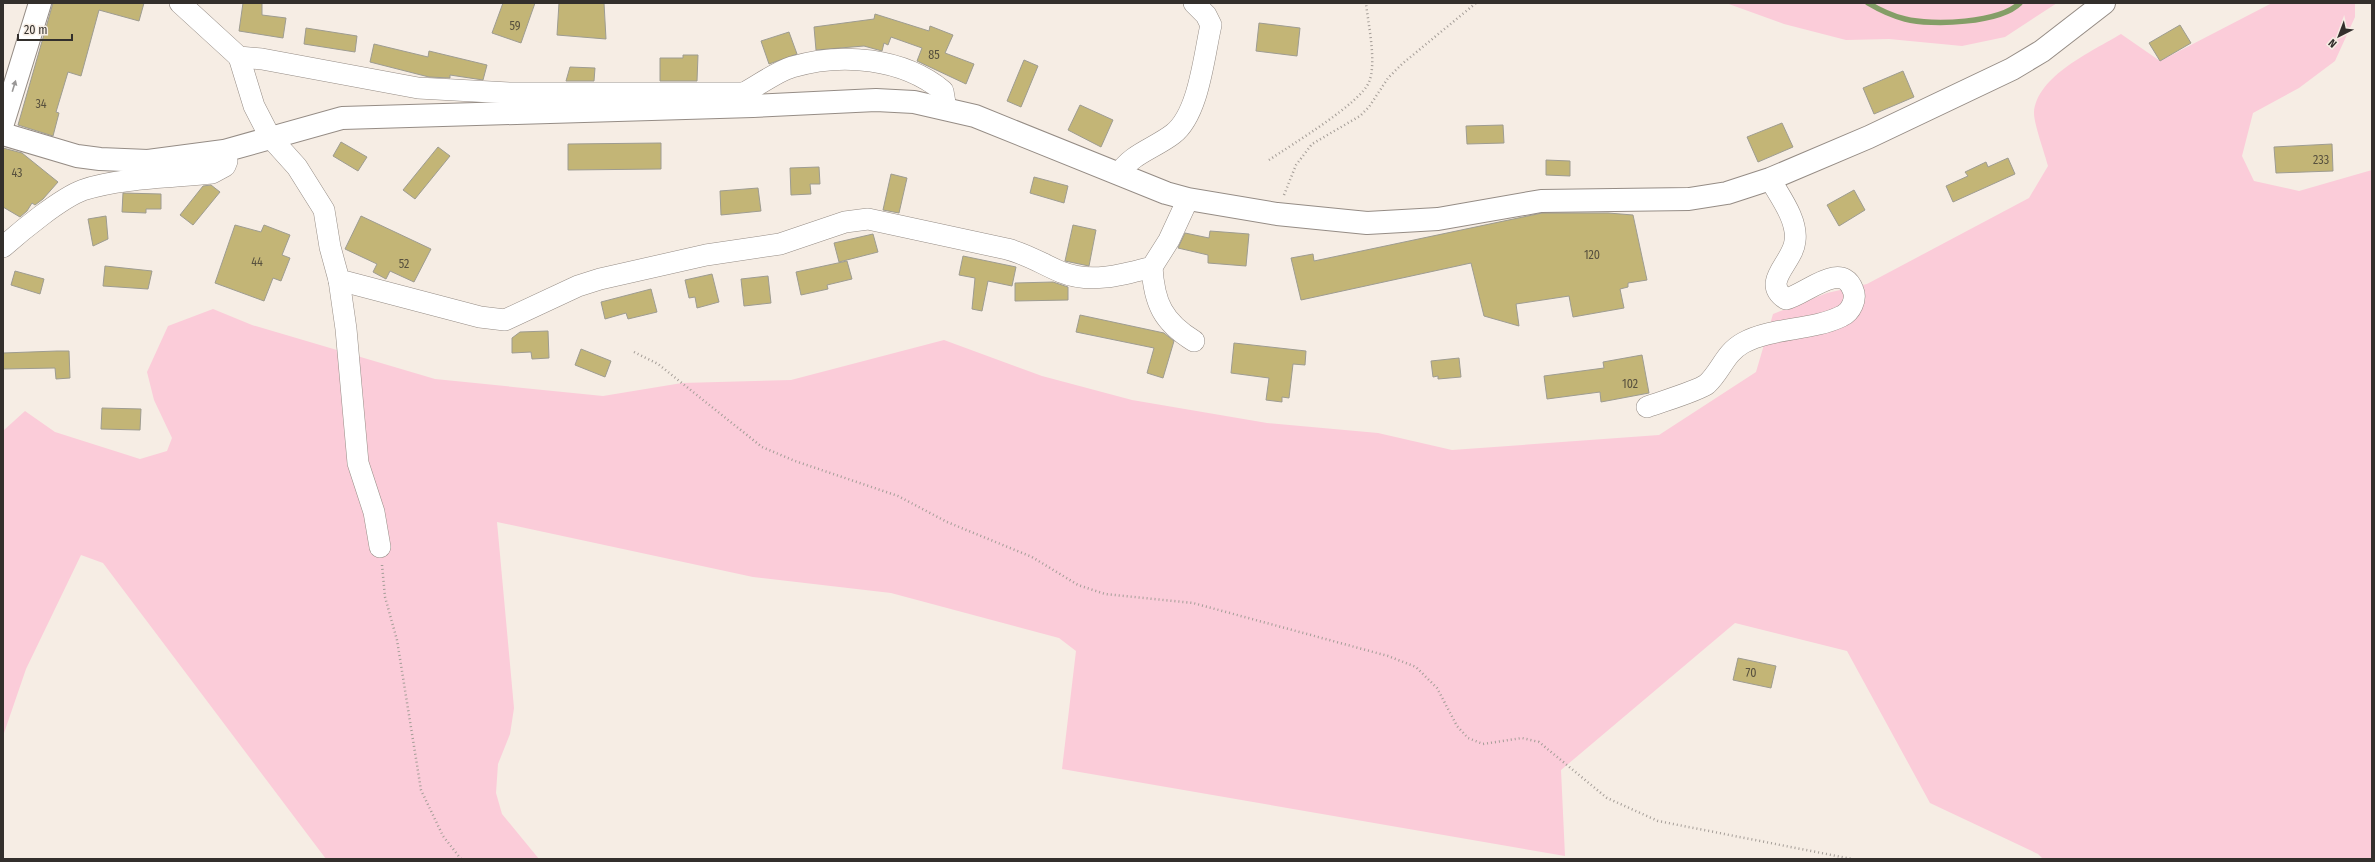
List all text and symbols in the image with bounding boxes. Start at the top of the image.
scale bar [18,16,72,42]
north arrow [2319,16,2359,56]
house number: 59 [509,19,521,33]
text: 20 m [24,23,48,37]
text: N [2326,36,2339,50]
house number: 85 [928,48,940,62]
one-way arrow [11,80,17,92]
house number: 34 [35,97,47,111]
house number: 233 [2313,153,2329,167]
house number: 43 [11,166,23,180]
house number: 120 [1584,248,1600,262]
house number: 44 [251,255,263,269]
house number: 52 [399,257,409,271]
house number: 102 [1622,377,1638,391]
house number: 70 [1746,666,1756,680]

